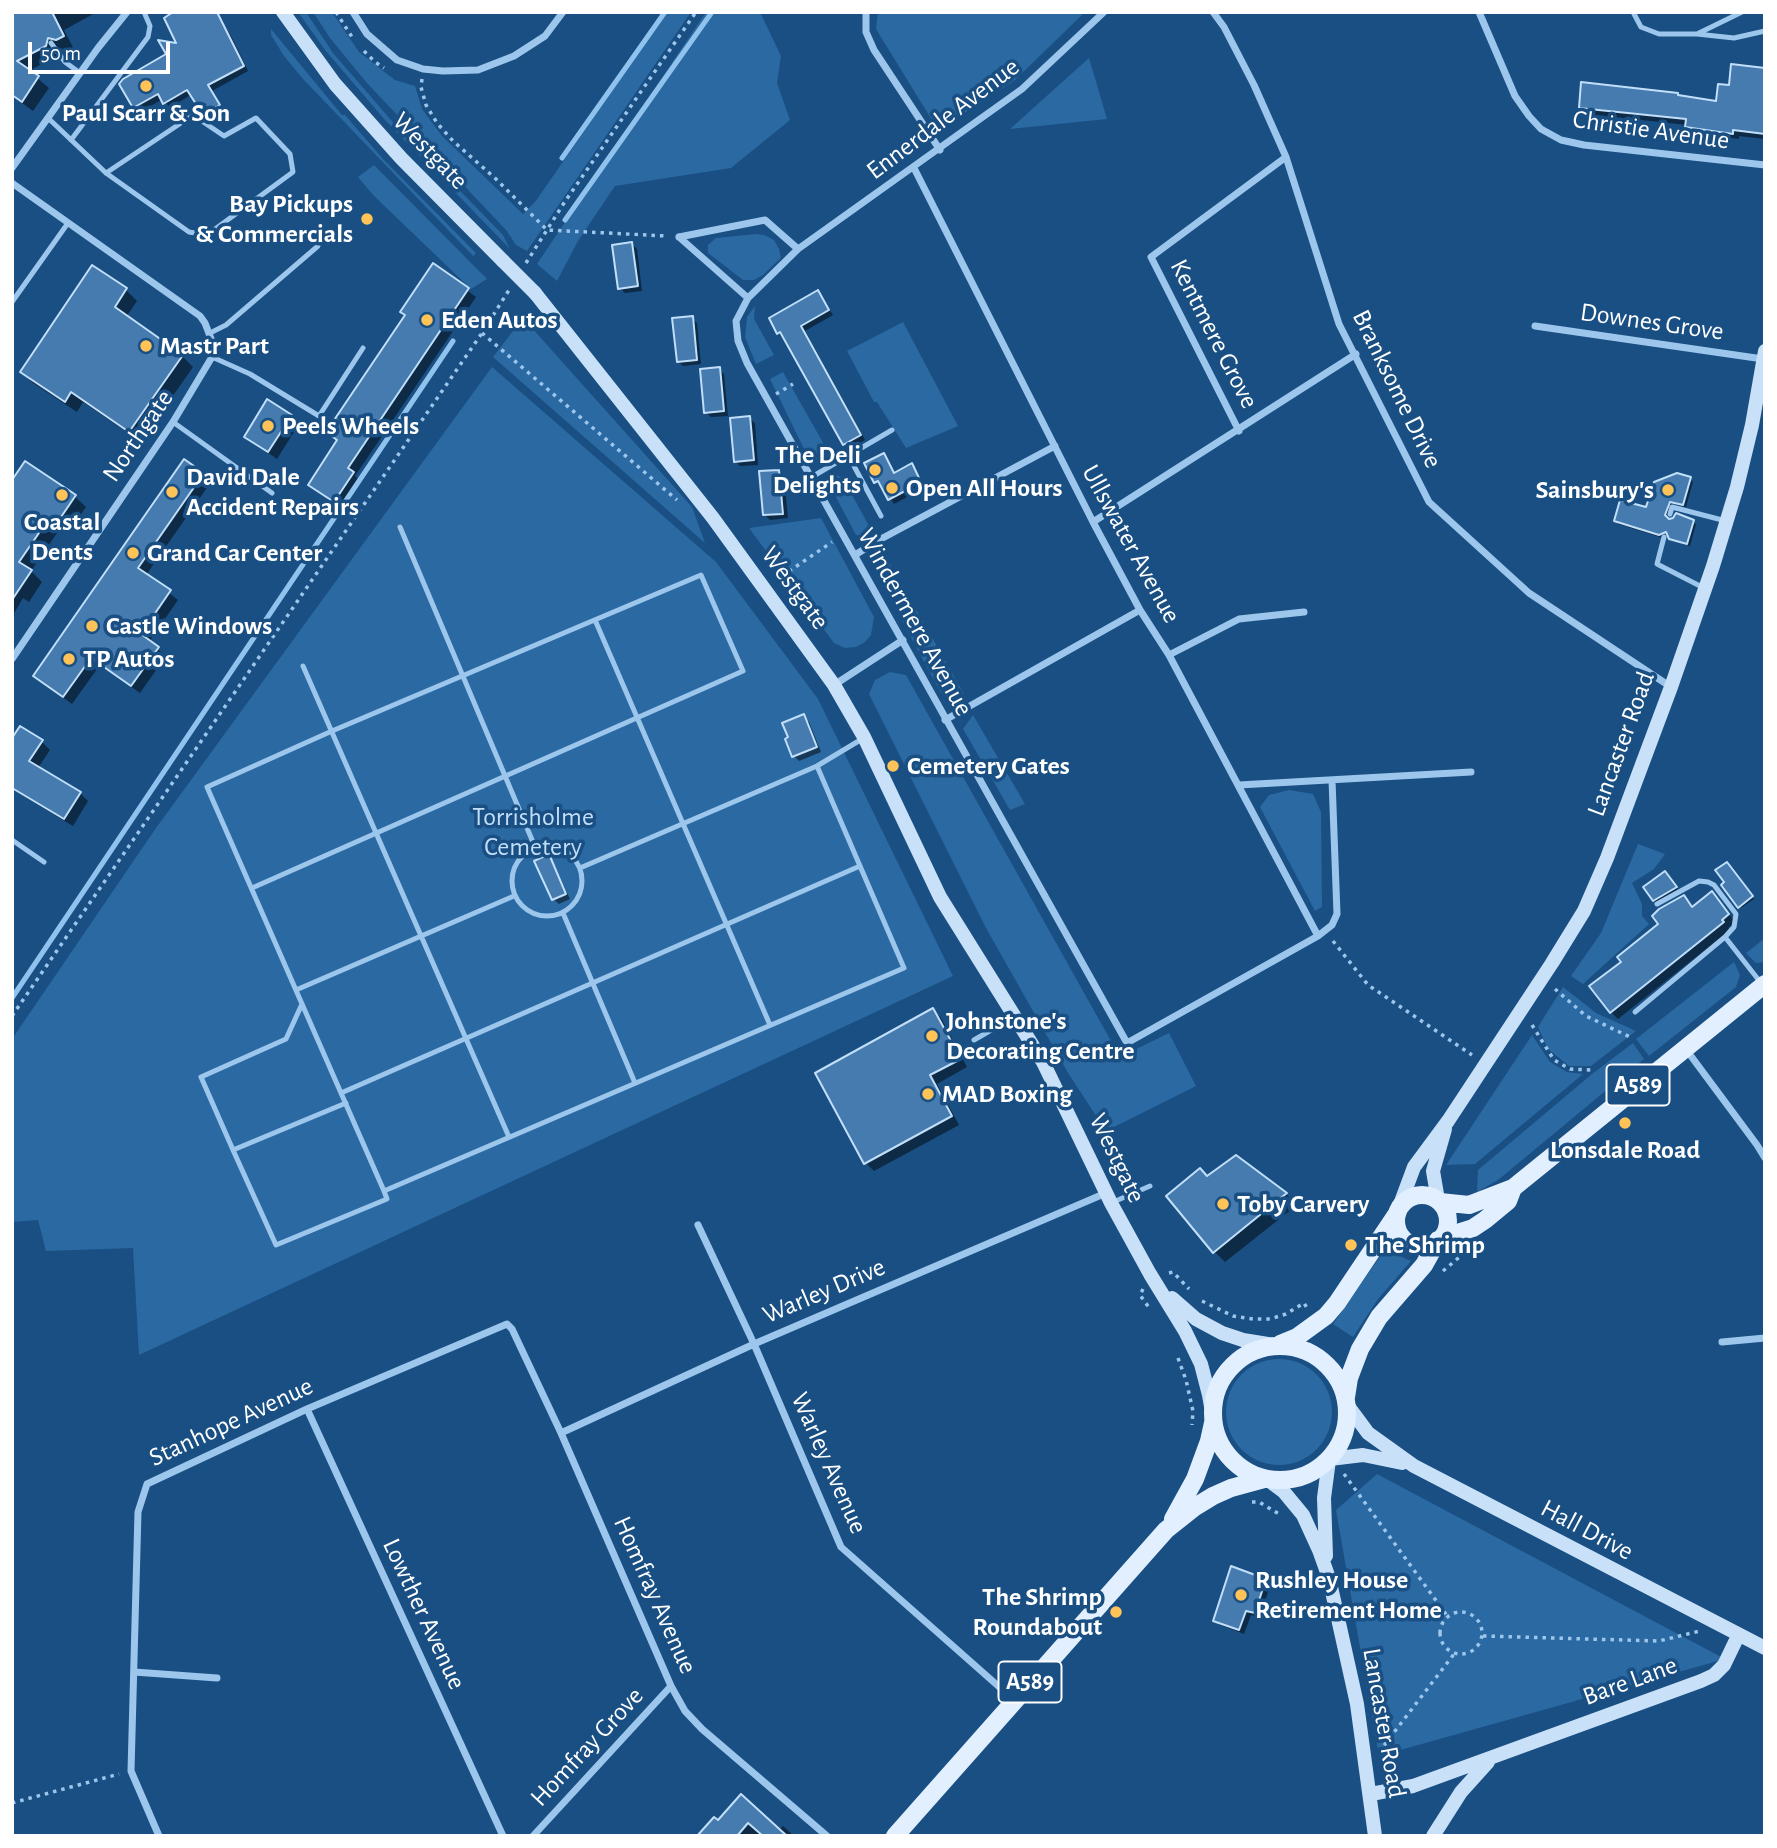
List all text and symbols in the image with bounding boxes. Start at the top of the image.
scale bar [32,28,173,72]
text: 50 m [41,43,81,64]
street label: Ennerdale Avenue [860,51,1026,187]
marker: Paul Scarr & Son [138,78,154,94]
place label: Paul Scarr & Son [62,97,230,129]
street label: Christie Avenue [1571,104,1731,156]
street label: Westgate [386,106,474,196]
place label: Bay Pickups & Commercials [196,188,353,249]
marker: Bay Pickups & Commercials [359,211,375,227]
street label: Kentmere Grove [1163,254,1265,414]
street label: Downes Grove [1578,296,1726,348]
place label: Eden Autos [441,304,557,336]
street label: Branksome Drive [1345,305,1449,473]
marker: Eden Autos [419,312,435,328]
place label: Mastr Part [160,330,269,362]
marker: Mastr Part [138,338,154,354]
street label: Northgate [96,384,180,488]
place label: Peels Wheels [282,410,419,442]
marker: Peels Wheels [260,418,276,434]
place label: The Deli Delights [773,439,861,500]
street label: Ullswater Avenue [1075,459,1187,629]
place label: David Dale Accident Repairs [186,461,359,522]
marker: The Deli Delights [867,462,883,478]
place label: Open All Hours [906,472,1062,504]
place label: Sainsbury's [1535,474,1654,506]
marker: Open All Hours [884,480,900,496]
marker: Sainsbury's [1660,482,1676,498]
marker: David Dale Accident Repairs [164,484,180,500]
marker: Coastal Dents [54,487,70,503]
place label: Coastal Dents [24,506,100,568]
street label: Windermere Avenue [850,523,980,721]
place label: Grand Car Center [147,537,322,569]
street label: Westgate [754,540,836,636]
marker: Grand Car Center [125,545,141,561]
place label: Castle Windows [106,610,272,642]
marker: Castle Windows [84,618,100,634]
place label: TP Autos [83,643,174,675]
marker: TP Autos [61,651,77,667]
street label: Lancaster Road [1580,667,1662,821]
place label: Cemetery Gates [907,750,1070,782]
marker: Cemetery Gates [885,758,901,774]
park label: Torrisholme Cemetery [472,801,594,862]
place label: Johnstone's Decorating Centre [946,1005,1135,1066]
marker: Johnstone's Decorating Centre [924,1028,940,1044]
road number: A589 [1606,1064,1670,1106]
place label: MAD Boxing [942,1078,1072,1110]
marker: MAD Boxing [920,1086,936,1102]
street label: Westgate [1082,1108,1152,1208]
marker: Lonsdale Road [1617,1115,1633,1131]
place label: Lonsdale Road [1550,1134,1700,1166]
place label: Toby Carvery [1237,1188,1369,1220]
marker: Toby Carvery [1215,1196,1231,1212]
place label: The Shrimp [1365,1229,1485,1261]
marker: The Shrimp [1343,1237,1359,1253]
street label: Warley Drive [758,1251,890,1331]
street label: Stanhope Avenue [144,1370,318,1474]
street label: Warley Avenue [784,1387,874,1539]
street label: Hall Drive [1535,1493,1639,1567]
street label: Homfray Avenue [606,1511,704,1679]
street label: Lowther Avenue [375,1534,473,1694]
place label: Rushley House Retirement Home [1255,1564,1442,1626]
place label: The Shrimp Roundabout [973,1581,1102,1642]
marker: Rushley House Retirement Home [1233,1587,1249,1603]
marker: The Shrimp Roundabout [1108,1604,1124,1620]
street label: Lancaster Road [1355,1646,1413,1800]
street label: Bare Lane [1578,1650,1682,1712]
road number: A589 [998,1662,1062,1702]
street label: Homfray Grove [524,1681,650,1813]

